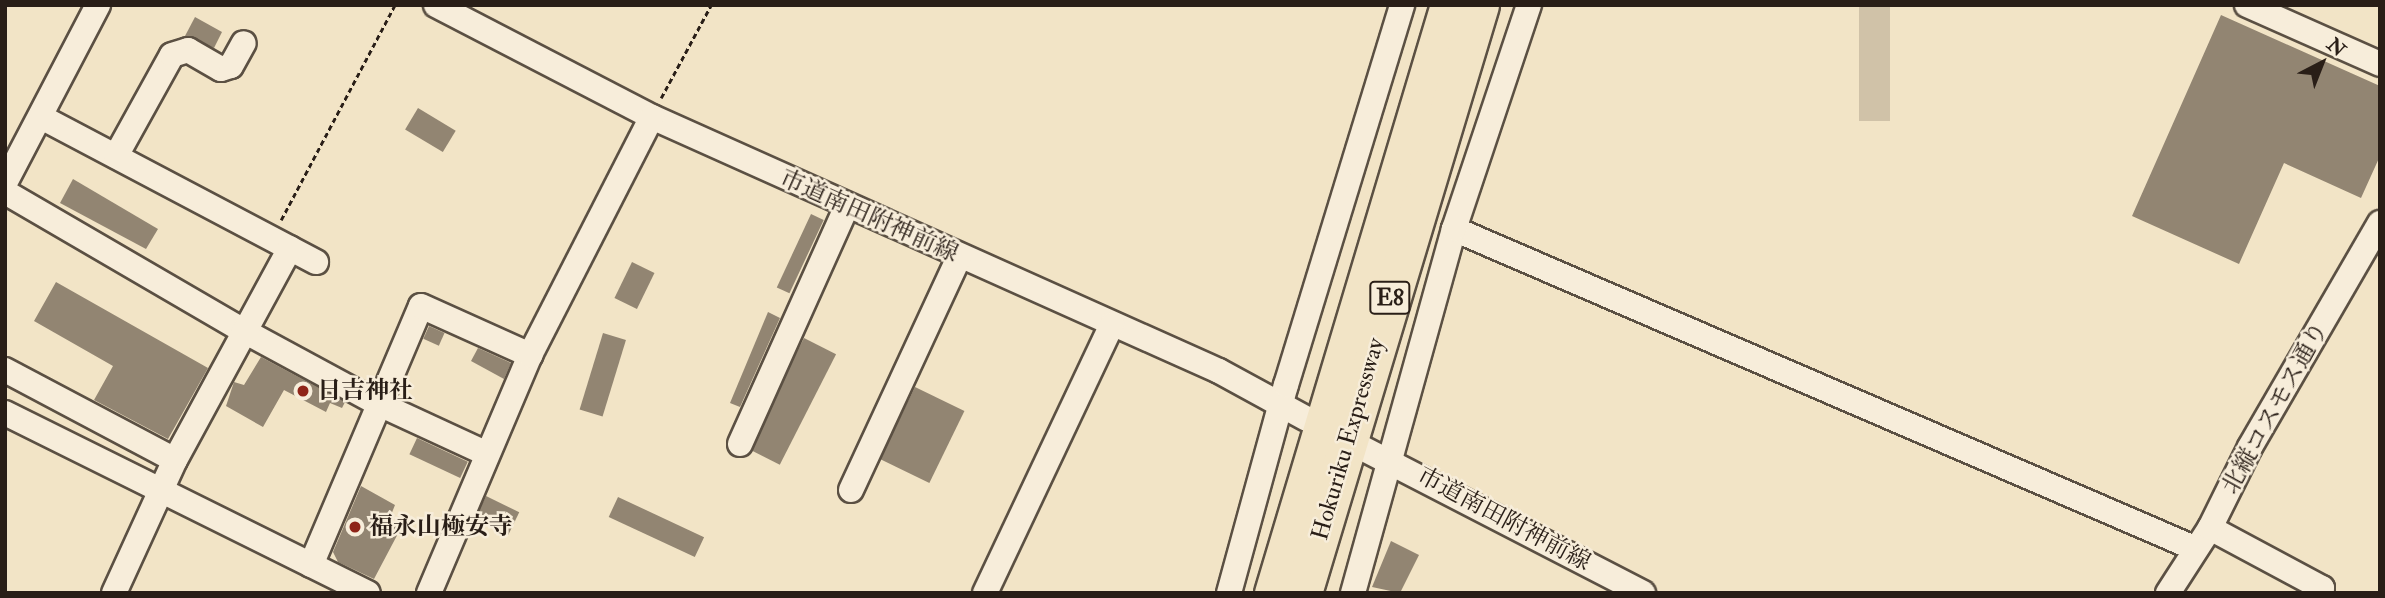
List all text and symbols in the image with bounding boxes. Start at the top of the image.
north arrow [2287,28,2357,98]
text: N [2322,33,2350,62]
street label: 市道南田附神前線 [775,164,963,268]
road number: E8 [1369,278,1411,318]
street label: 北縦コスモス通り [2216,317,2334,499]
street label: Hokuriku Expressway [1305,335,1391,543]
place label: 日吉神社 [317,377,413,405]
marker: 日吉神社 [295,383,311,399]
street label: 市道南田附神前線 [1412,461,1596,577]
place label: 福永山極安寺 [369,513,513,541]
marker: 福永山極安寺 [347,519,363,535]

